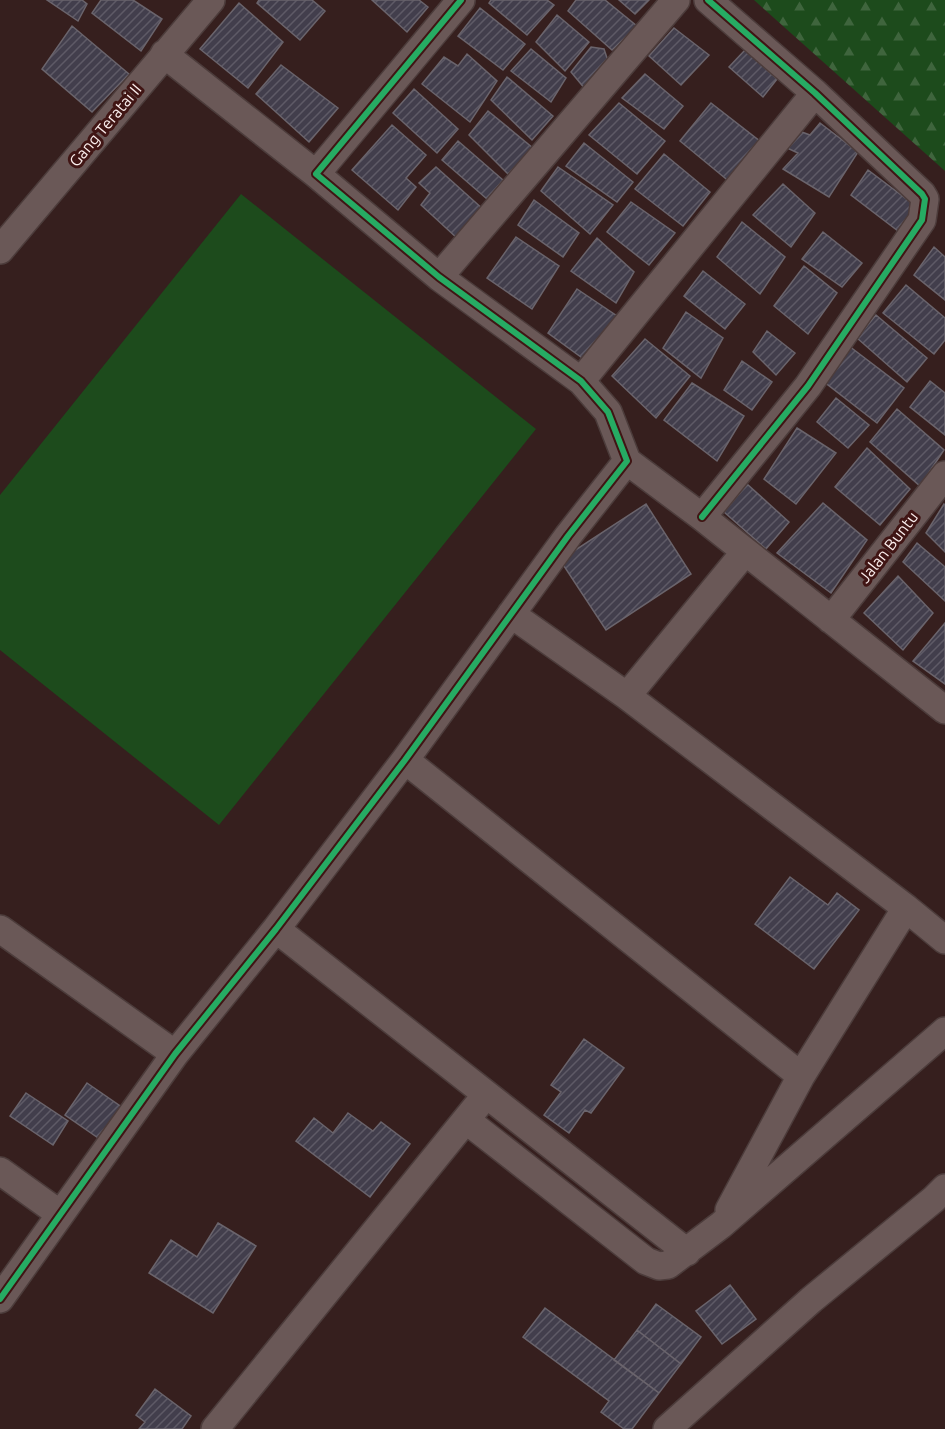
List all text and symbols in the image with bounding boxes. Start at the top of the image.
street label: Gang Teratai II [65,80,145,170]
street label: Jalan Buntu [855,508,921,586]

